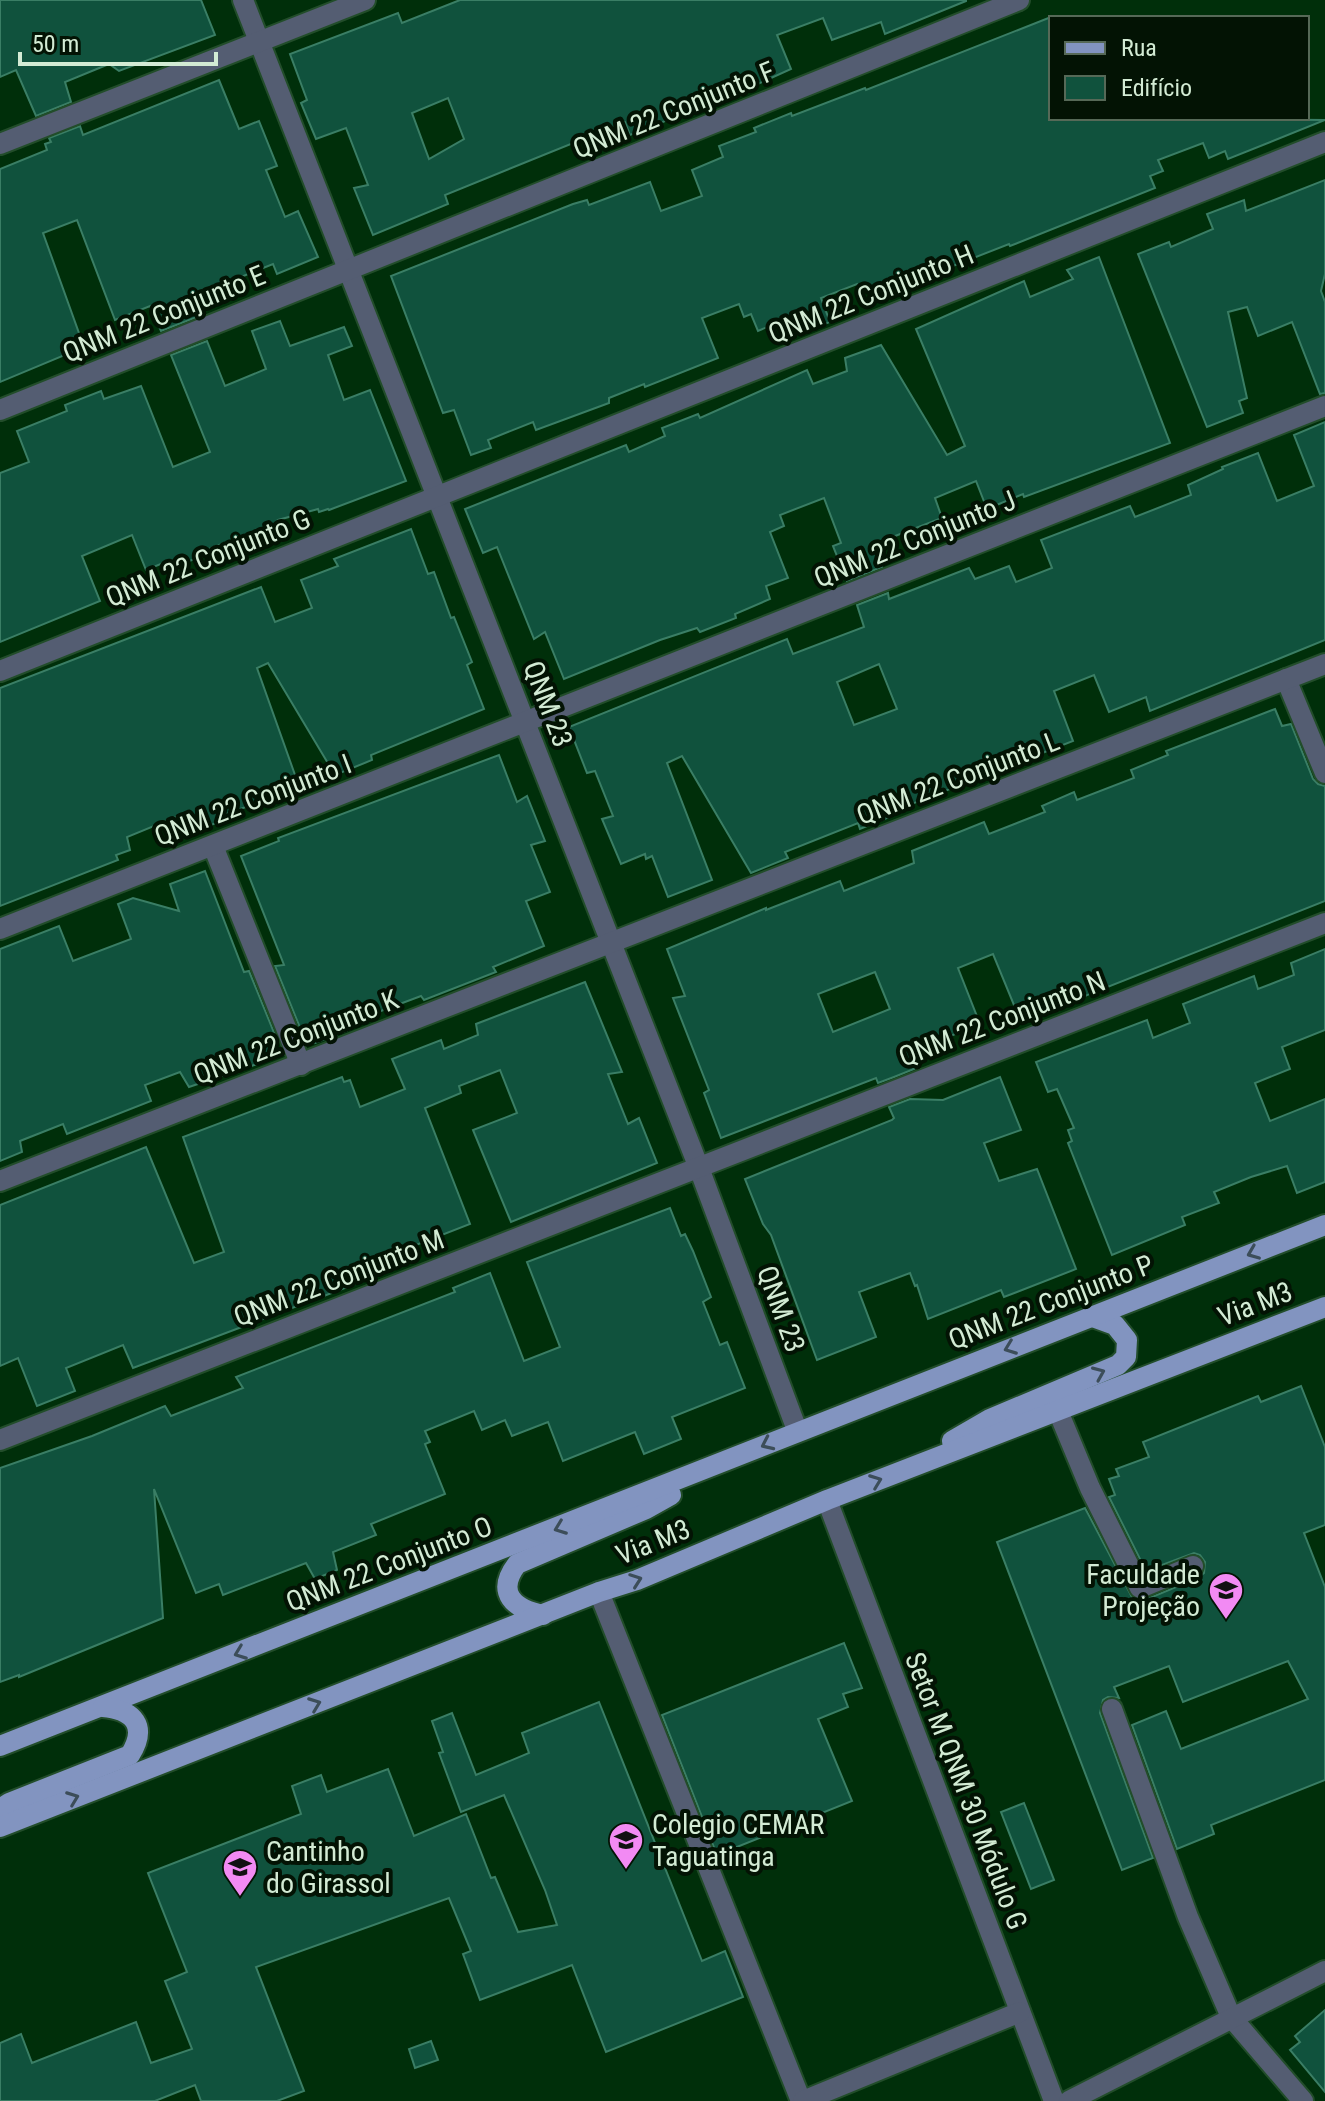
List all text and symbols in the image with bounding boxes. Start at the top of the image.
scale bar [20,16,216,66]
legend [1049,16,1309,120]
text: 50 m [32,30,79,58]
text: Rua [1121,34,1157,62]
street label: QNM 22 Conjunto F [568,54,780,166]
text: Edifício [1121,74,1192,102]
street label: QNM 22 Conjunto H [764,238,978,350]
street label: QNM 22 Conjunto E [58,258,270,370]
street label: QNM 22 Conjunto J [809,483,1021,595]
street label: QNM 22 Conjunto G [101,502,315,614]
street label: QNM 23 [517,656,579,752]
street label: QNM 22 Conjunto L [852,724,1064,832]
street label: QNM 22 Conjunto I [150,747,356,853]
street label: QNM 22 Conjunto N [894,964,1110,1074]
street label: QNM 22 Conjunto K [189,983,404,1091]
street label: QNM 22 Conjunto M [229,1223,449,1333]
one-way arrow [1246,1244,1260,1260]
street label: QNM 22 Conjunto P [944,1248,1158,1356]
street label: QNM 23 [750,1261,812,1357]
street label: Via M3 [1213,1275,1297,1333]
one-way arrow [1004,1338,1018,1355]
one-way arrow [1091,1367,1105,1383]
one-way arrow [761,1434,775,1450]
one-way arrow [868,1474,882,1491]
street label: QNM 22 Conjunto O [281,1510,497,1618]
street label: Via M3 [611,1512,695,1572]
one-way arrow [554,1518,568,1534]
place label: Faculdade Projeção [1086,1558,1200,1623]
school or university icon: Faculdade Projeção [1207,1571,1245,1621]
one-way arrow [628,1573,642,1590]
one-way arrow [234,1643,248,1660]
street label: Setor M QNM 30 Módulo G [898,1648,1034,1934]
one-way arrow [307,1697,321,1714]
one-way arrow [65,1791,79,1808]
place label: Colegio CEMAR Taguatinga [652,1808,825,1873]
school or university icon: Colegio CEMAR Taguatinga [607,1821,645,1871]
place label: Cantinho do Girassol [266,1835,391,1900]
school or university icon: Cantinho do Girassol [221,1848,259,1898]

